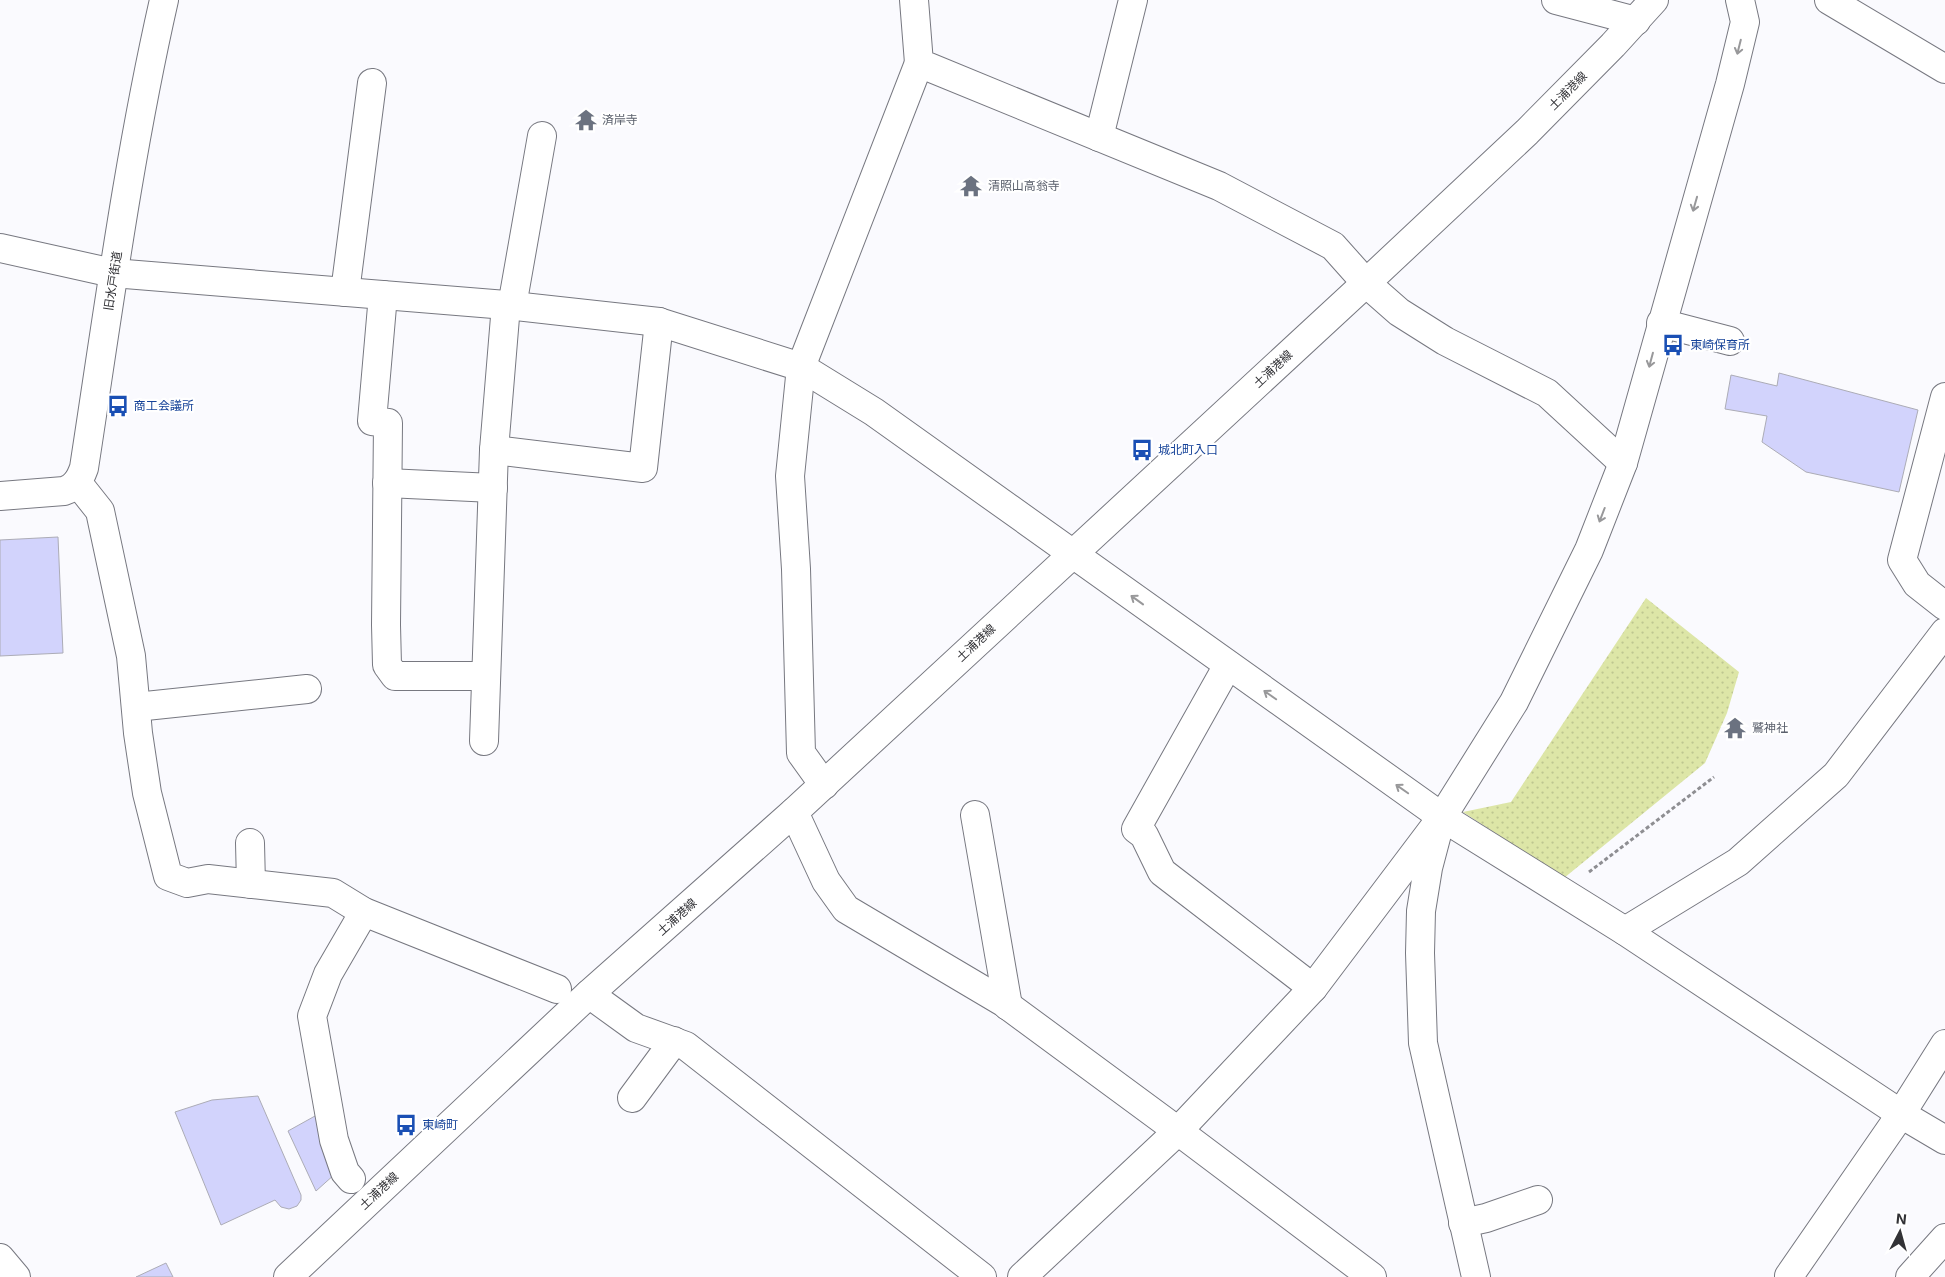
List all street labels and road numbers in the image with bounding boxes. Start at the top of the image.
street label: 土浦港線 [1545,68,1590,113]
street label: 旧水戸街道 [100,250,125,312]
street label: 土浦港線 [1250,347,1295,390]
street label: 土浦港線 [953,621,998,664]
street label: 土浦港線 [654,895,700,938]
street label: 土浦港線 [356,1169,401,1212]

